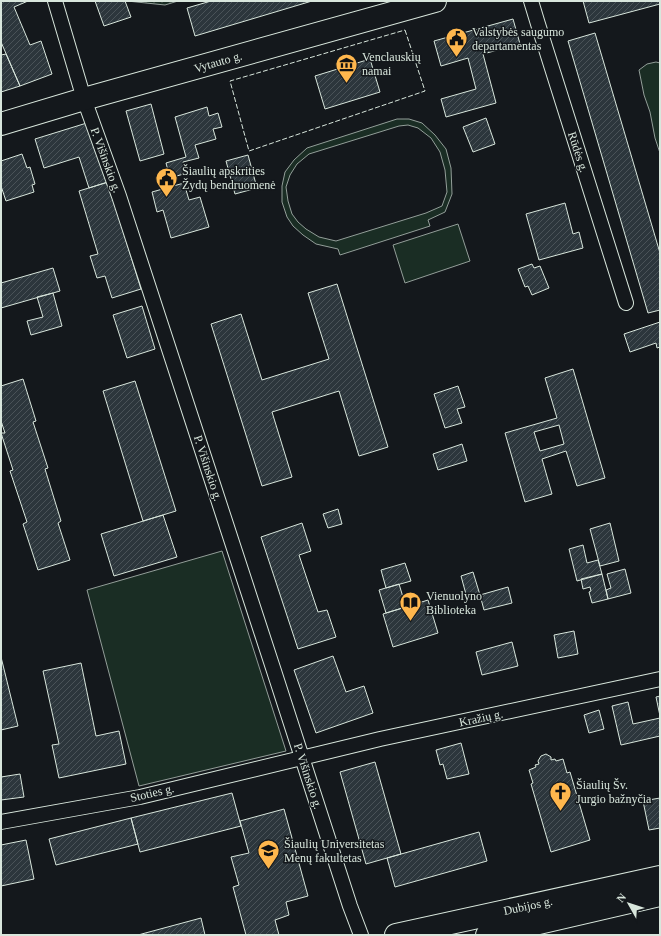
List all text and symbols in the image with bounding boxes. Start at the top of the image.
place label: Valstybės saugumo departamentas [472,25,564,53]
public building icon: Valstybės saugumo departamentas [443,26,469,59]
street label: Vytauto g. [192,48,244,76]
place label: Venclauskių namai [362,50,421,78]
museum icon: Venclauskių namai [334,51,360,84]
street label: P. Višinskio g. [88,125,124,195]
street label: Rūdės g. [565,130,591,174]
place label: Šiaulių apskrities Žydų bendruomenė [182,164,276,192]
public building icon: Šiaulių apskrities Žydų bendruomenė [153,165,179,198]
street label: P. Višinskio g. [191,433,225,503]
place label: Vienuolyno Biblioteka [426,589,482,617]
library icon: Vienuolyno Biblioteka [398,590,424,623]
street label: Kražių g. [458,707,504,729]
street label: P. Višinskio g. [291,741,325,811]
place label: Šiaulių Šv. Jurgio bažnyčia [576,778,652,806]
church icon: Šiaulių Šv. Jurgio bažnyčia [547,779,573,812]
street label: Stoties g. [129,781,175,805]
place label: Šiaulių Universitetas Menų fakultetas [284,837,385,865]
school or university icon: Šiaulių Universitetas Menų fakultetas [255,838,281,871]
north arrow [609,884,649,924]
text: N [614,891,628,905]
street label: Dubijos g. [502,894,554,918]

